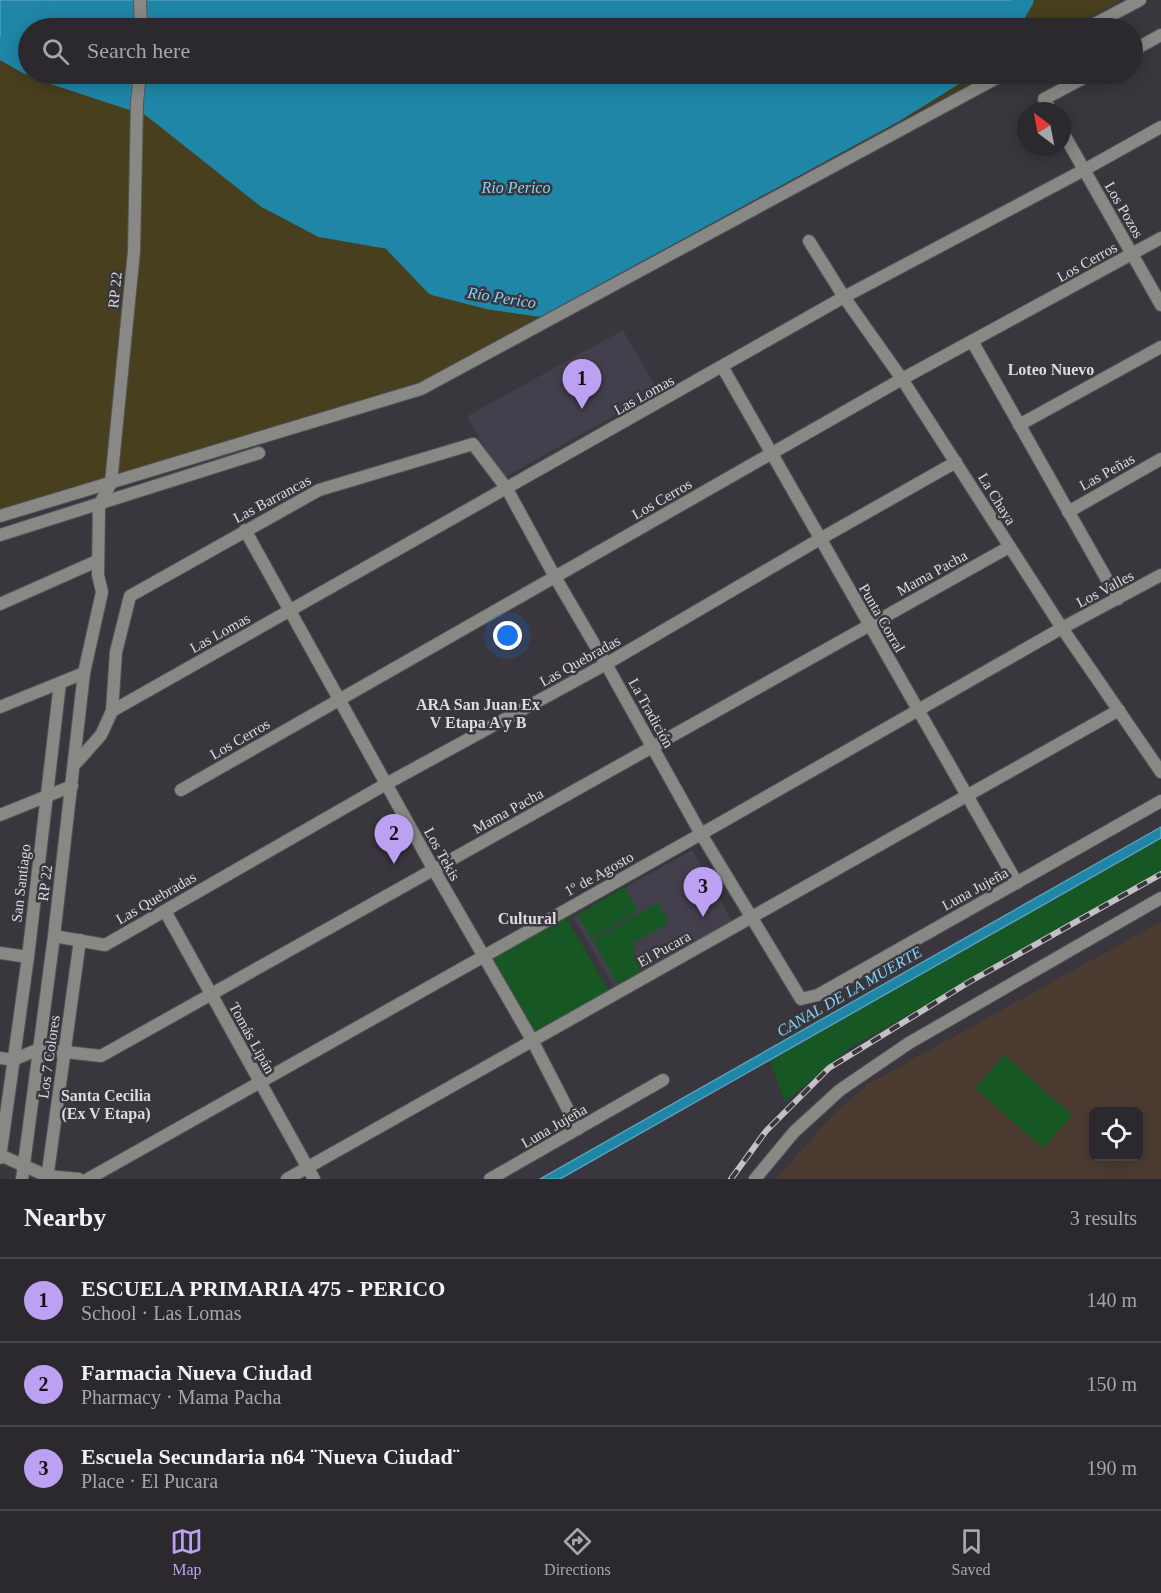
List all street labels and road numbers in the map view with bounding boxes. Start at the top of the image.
street label: Los Pozos [1102,179,1147,241]
street label: Los Cerros [1054,239,1120,285]
street label: RP 22 [105,271,125,309]
street label: Las Lomas [611,372,677,418]
street label: Las Peñas [1077,450,1137,494]
street label: La Chaya [975,470,1019,528]
street label: Las Barrancas [231,472,314,526]
street label: Los Cerros [629,475,695,522]
street label: Mama Pacha [894,547,970,599]
street label: Los Valles [1074,567,1137,611]
street label: Punta Corral [856,581,908,655]
street label: Las Lomas [187,610,253,656]
street label: Las Quebradas [537,632,623,690]
street label: La Tradición [625,675,677,751]
street label: Los Cerros [207,715,273,762]
street label: Mama Pacha [470,785,546,837]
street label: Los Tekis [421,825,463,883]
street label: San Santiago [8,843,34,923]
street label: 1º de Agosto [562,849,636,899]
street label: RP 22 [35,864,55,902]
street label: Luna Jujeña [939,864,1011,914]
street label: Las Quebradas [113,869,199,927]
street label: El Pucara [635,928,693,970]
street label: Tomás Lipán [226,1000,278,1077]
street label: Los 7 Colores [35,1014,63,1100]
street label: Luna Jujeña [518,1101,590,1151]

